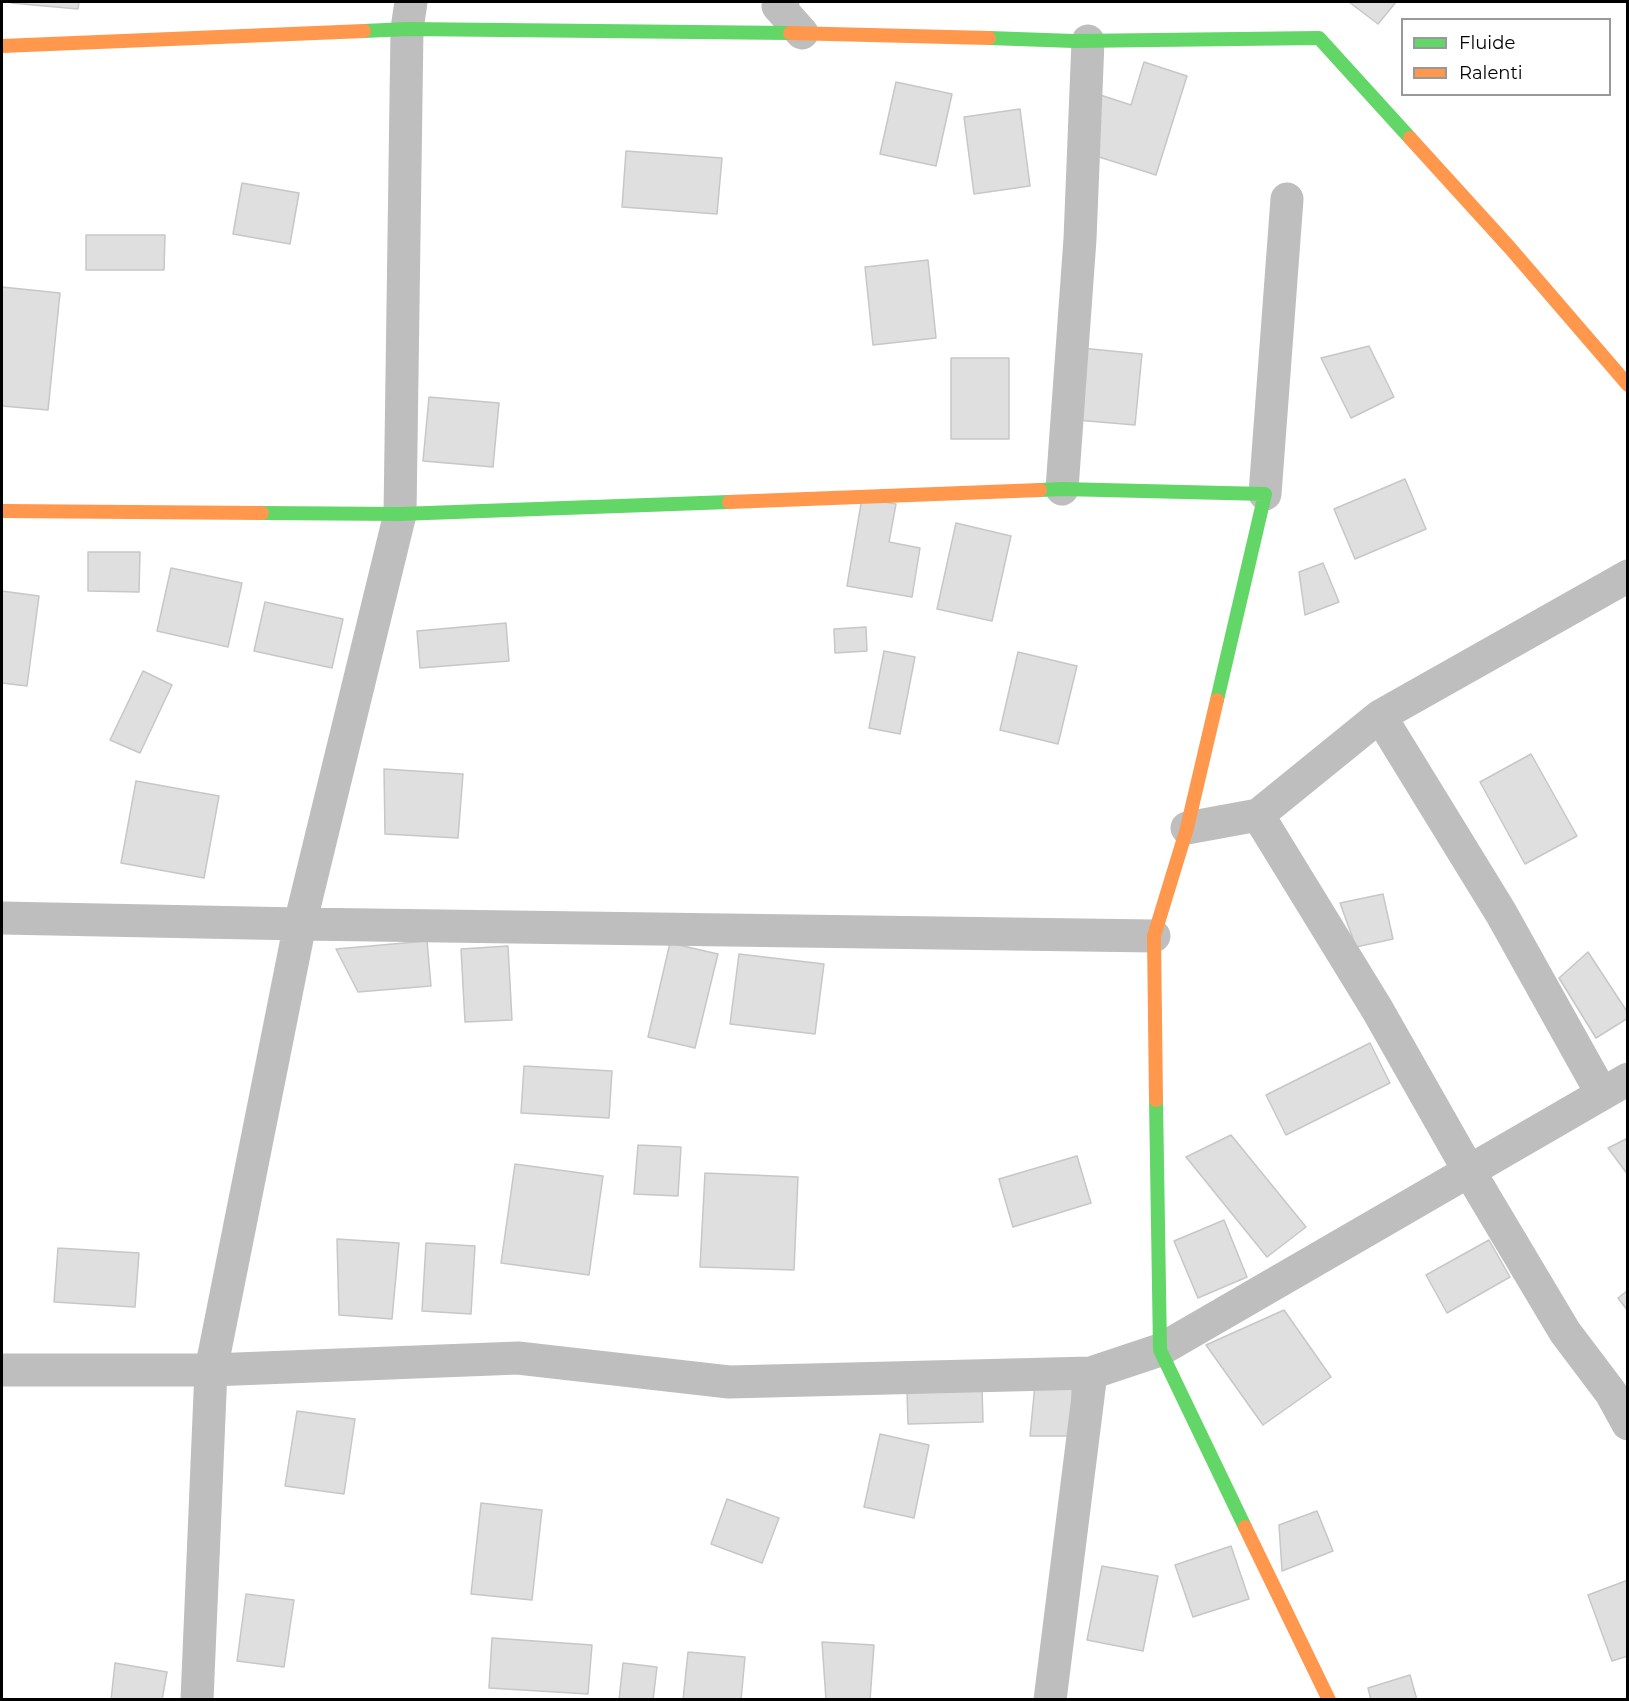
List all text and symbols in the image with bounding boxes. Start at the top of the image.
legend [1401,18,1611,96]
text: Fluide [1459,32,1515,54]
text: Ralenti [1459,62,1523,84]

